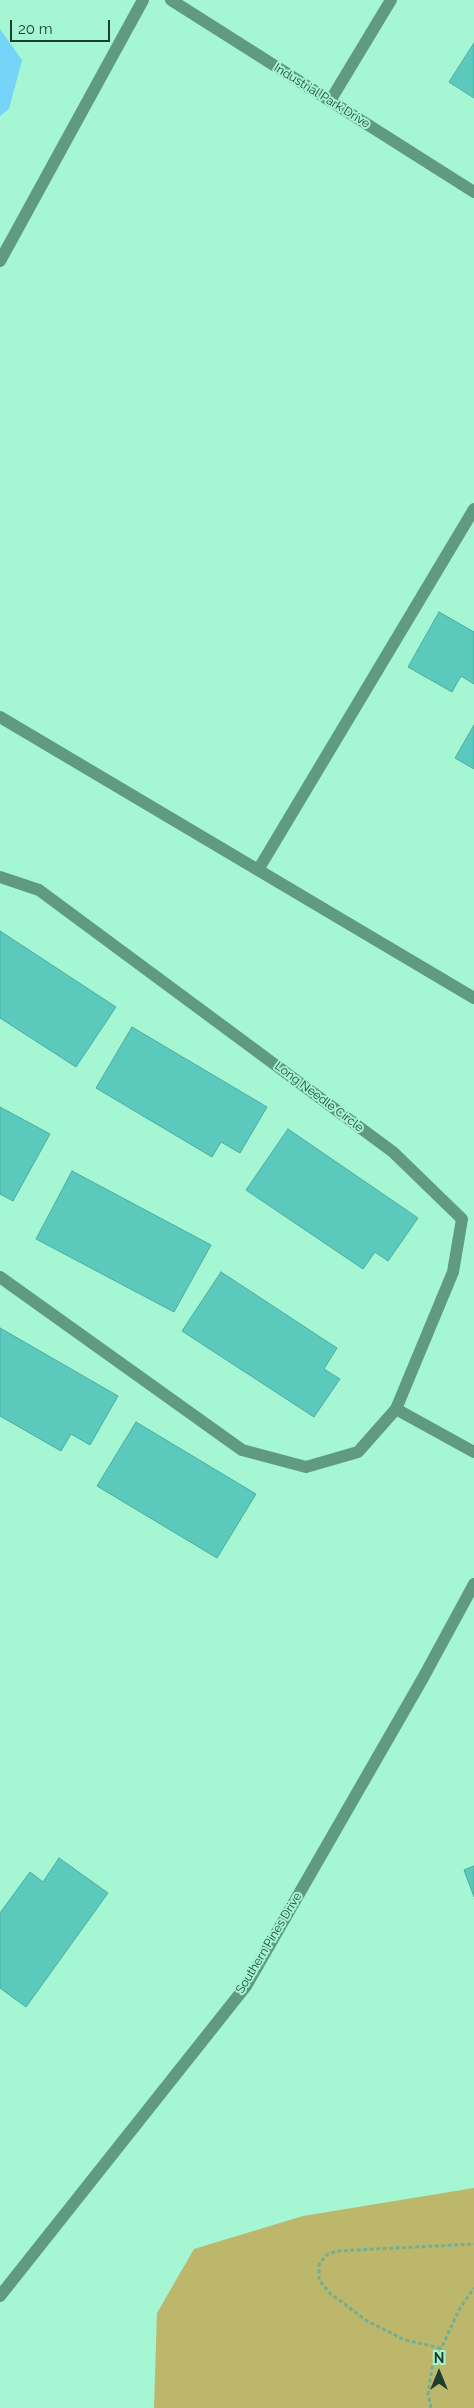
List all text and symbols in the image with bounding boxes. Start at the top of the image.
scale bar [12,10,112,42]
text: 20 m [18,20,53,38]
street label: Industrial Park Drive [271,61,373,131]
street label: Long Needle Circle [272,1059,366,1135]
street label: Southern Pines Drive [233,1890,305,1996]
north arrow [414,2348,464,2398]
text: N [434,2350,444,2366]

